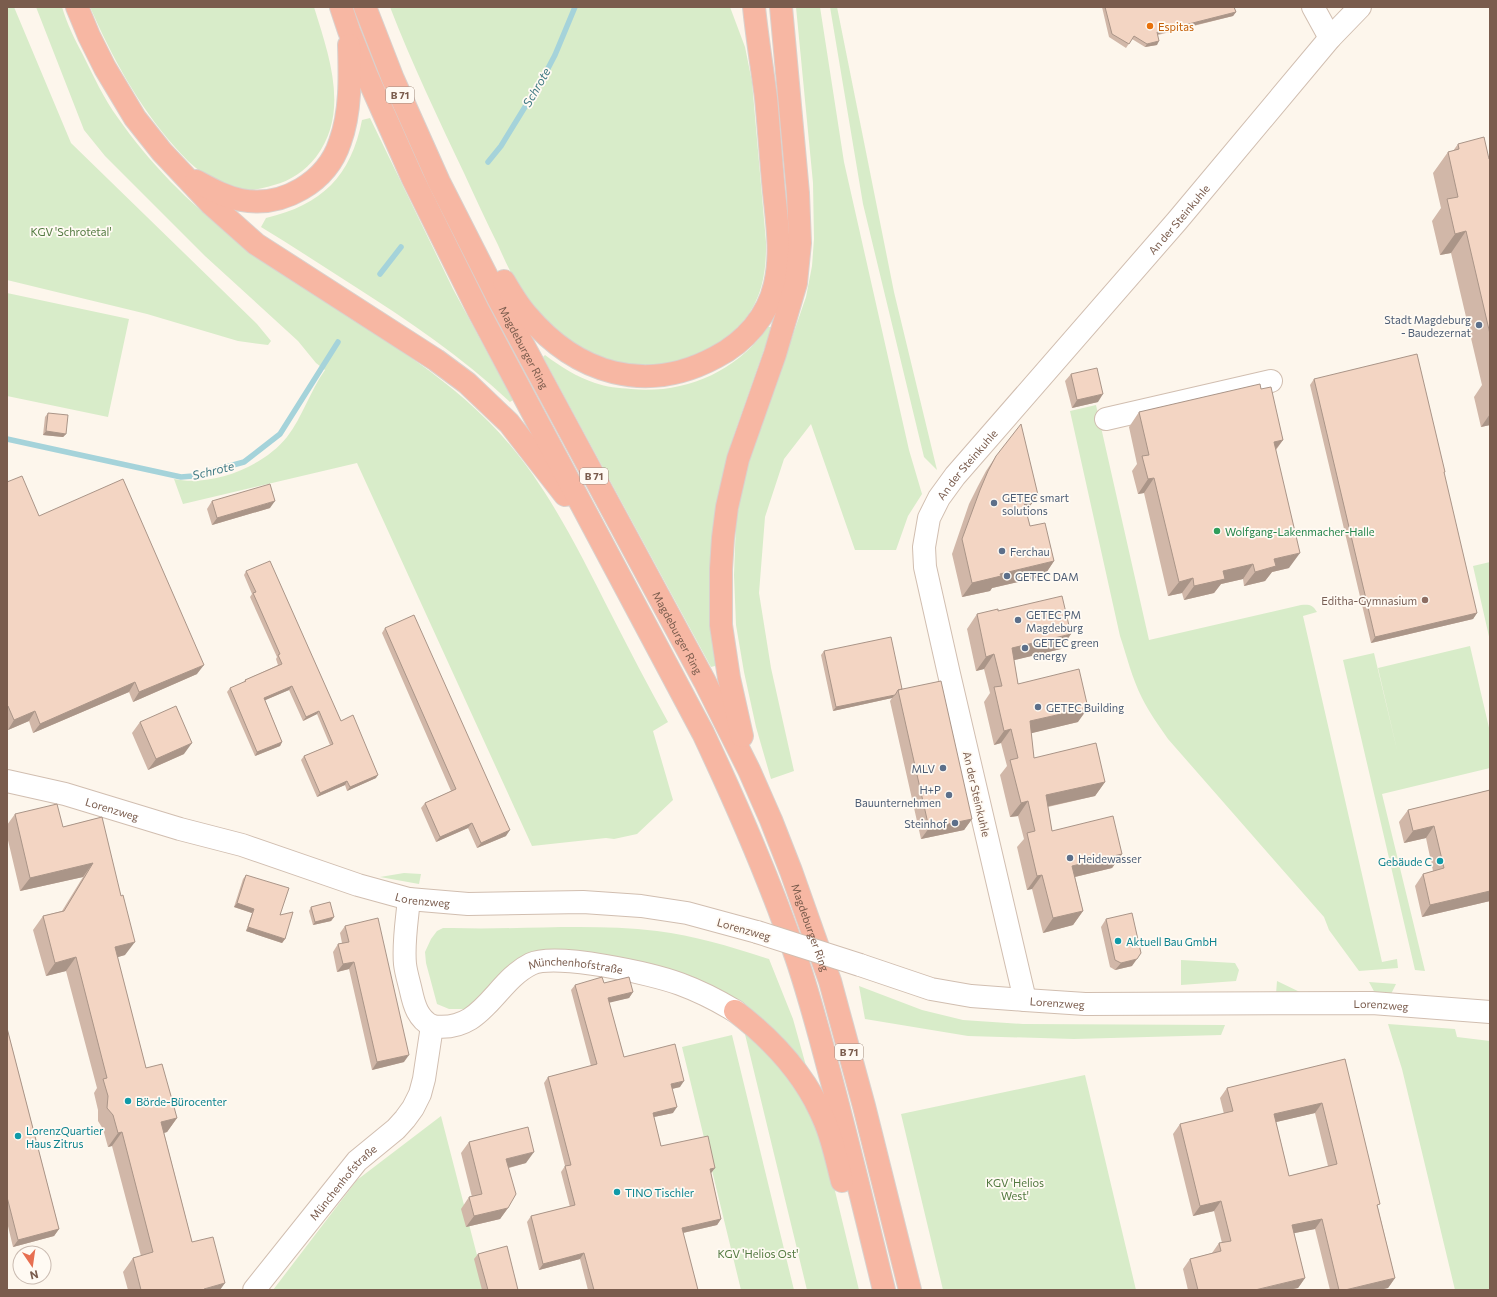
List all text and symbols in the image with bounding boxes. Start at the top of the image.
place label: Espitas [1158,20,1194,33]
marker: Espitas [1145,21,1155,31]
water label: Schrote [519,64,553,109]
road number: B 71 [386,87,414,103]
street label: An der Steinkuhle [1145,181,1212,256]
park label: KGV 'Schrotetal' [30,225,112,238]
street label: Magdeburger Ring [497,304,552,391]
place label: Stadt Magdeburg - Baudezernat [1384,313,1471,339]
marker: Stadt Magdeburg - Baudezernat [1474,320,1484,330]
street label: An der Steinkuhle [934,426,1000,502]
water label: Schrote [191,458,236,482]
road number: B 71 [580,468,608,484]
place label: GETEC smart solutions [1002,491,1070,517]
marker: GETEC smart solutions [989,498,999,508]
place label: Wolfgang-Lakenmacher-Halle [1225,525,1375,538]
marker: Wolfgang-Lakenmacher-Halle [1212,526,1222,536]
place label: Ferchau [1010,545,1050,558]
marker: Ferchau [997,546,1007,556]
place label: GETEC DAM [1015,570,1079,583]
marker: GETEC DAM [1002,571,1012,581]
street label: Magdeburger Ring [651,589,706,676]
place label: Editha-Gymnasium [1321,594,1417,607]
marker: Editha-Gymnasium [1420,595,1430,605]
place label: GETEC PM Magdeburg [1026,608,1083,634]
marker: GETEC PM Magdeburg [1013,615,1023,625]
place label: GETEC green energy [1033,636,1099,662]
marker: GETEC green energy [1020,643,1030,653]
place label: GETEC Building [1046,701,1124,714]
marker: GETEC Building [1033,702,1043,712]
street label: An der Steinkuhle [961,750,993,838]
place label: MLV [911,762,935,775]
marker: MLV [938,763,948,773]
place label: H+P Bauunternehmen [855,783,941,809]
marker: H+P Bauunternehmen [944,790,954,800]
street label: Lorenzweg [84,794,141,823]
place label: Steinhof [904,817,948,830]
marker: Steinhof [950,818,960,828]
place label: Heidewasser [1078,852,1142,865]
marker: Heidewasser [1065,853,1075,863]
place label: Gebäude C [1378,855,1432,868]
marker: Gebäude C [1435,856,1445,866]
street label: Magdeburger Ring [789,882,832,973]
street label: Lorenzweg [394,889,451,909]
street label: Lorenzweg [716,915,772,943]
place label: Aktuell Bau GmbH [1126,935,1217,948]
marker: Aktuell Bau GmbH [1113,936,1123,946]
street label: Münchenhofstraße [526,954,624,976]
street label: Lorenzweg [1029,994,1085,1010]
street label: Lorenzweg [1354,996,1409,1012]
road number: B 71 [835,1044,863,1060]
place label: Börde-Bürocenter [136,1095,227,1108]
marker: Börde-Bürocenter [123,1096,133,1106]
place label: LorenzQuartier Haus Zitrus [26,1124,104,1150]
marker: LorenzQuartier Haus Zitrus [13,1131,23,1141]
street label: Münchenhofstraße [306,1141,379,1222]
park label: KGV 'Helios West' [986,1176,1044,1202]
place label: TINO Tischler [625,1186,695,1199]
marker: TINO Tischler [612,1187,622,1197]
north arrow [12,1245,52,1285]
park label: KGV 'Helios Ost' [718,1247,798,1260]
text: N [29,1268,40,1282]

